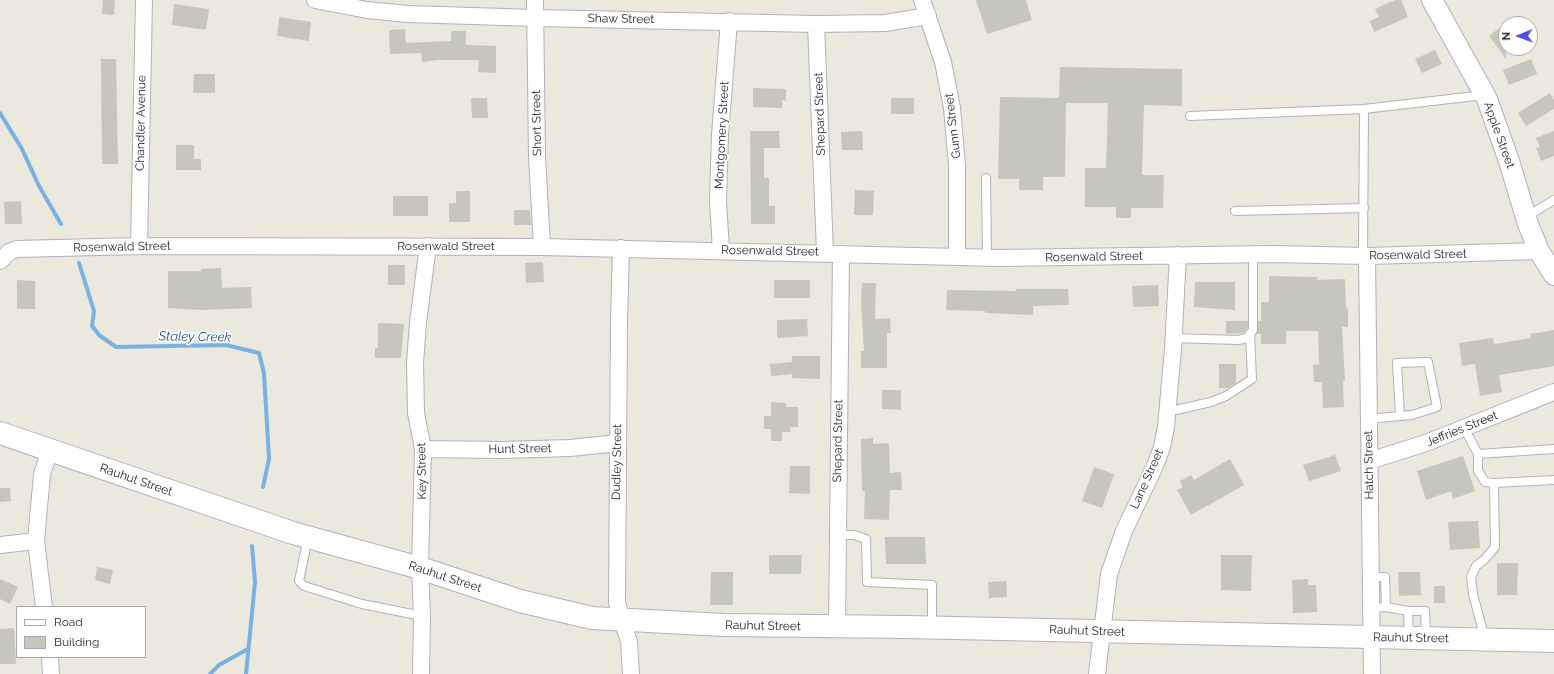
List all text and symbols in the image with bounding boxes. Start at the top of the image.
street label: Shaw Street [588,11,654,27]
north arrow [1498,16,1538,56]
text: N [1500,32,1513,41]
street label: Shepard Street [811,72,829,156]
street label: Chandler Avenue [133,75,149,171]
street label: Montgomery Street [712,81,732,189]
street label: Short Street [529,90,545,156]
street label: Gunn Street [942,92,964,160]
street label: Apple Street [1480,100,1518,170]
street label: Rosenwald Street [73,239,171,255]
street label: Rosenwald Street [397,239,495,253]
street label: Rosenwald Street [721,243,819,259]
street label: Rosenwald Street [1369,247,1467,263]
street label: Rosenwald Street [1045,249,1143,265]
water label: Staley Creek [158,329,232,345]
street label: Shepard Street [830,399,846,483]
street label: Jeffries Street [1424,408,1500,450]
street label: Dudley Street [609,424,625,500]
street label: Hatch Street [1361,430,1377,500]
street label: Hunt Street [488,441,552,457]
street label: Key Street [414,442,430,500]
street label: Lane Street [1127,447,1167,511]
street label: Rauhut Street [98,461,174,499]
street label: Rauhut Street [407,558,483,596]
legend [16,606,146,658]
text: Road [54,615,83,629]
street label: Rauhut Street [725,618,801,634]
street label: Rauhut Street [1049,622,1125,640]
street label: Rauhut Street [1373,630,1449,646]
text: Building [54,635,100,649]

